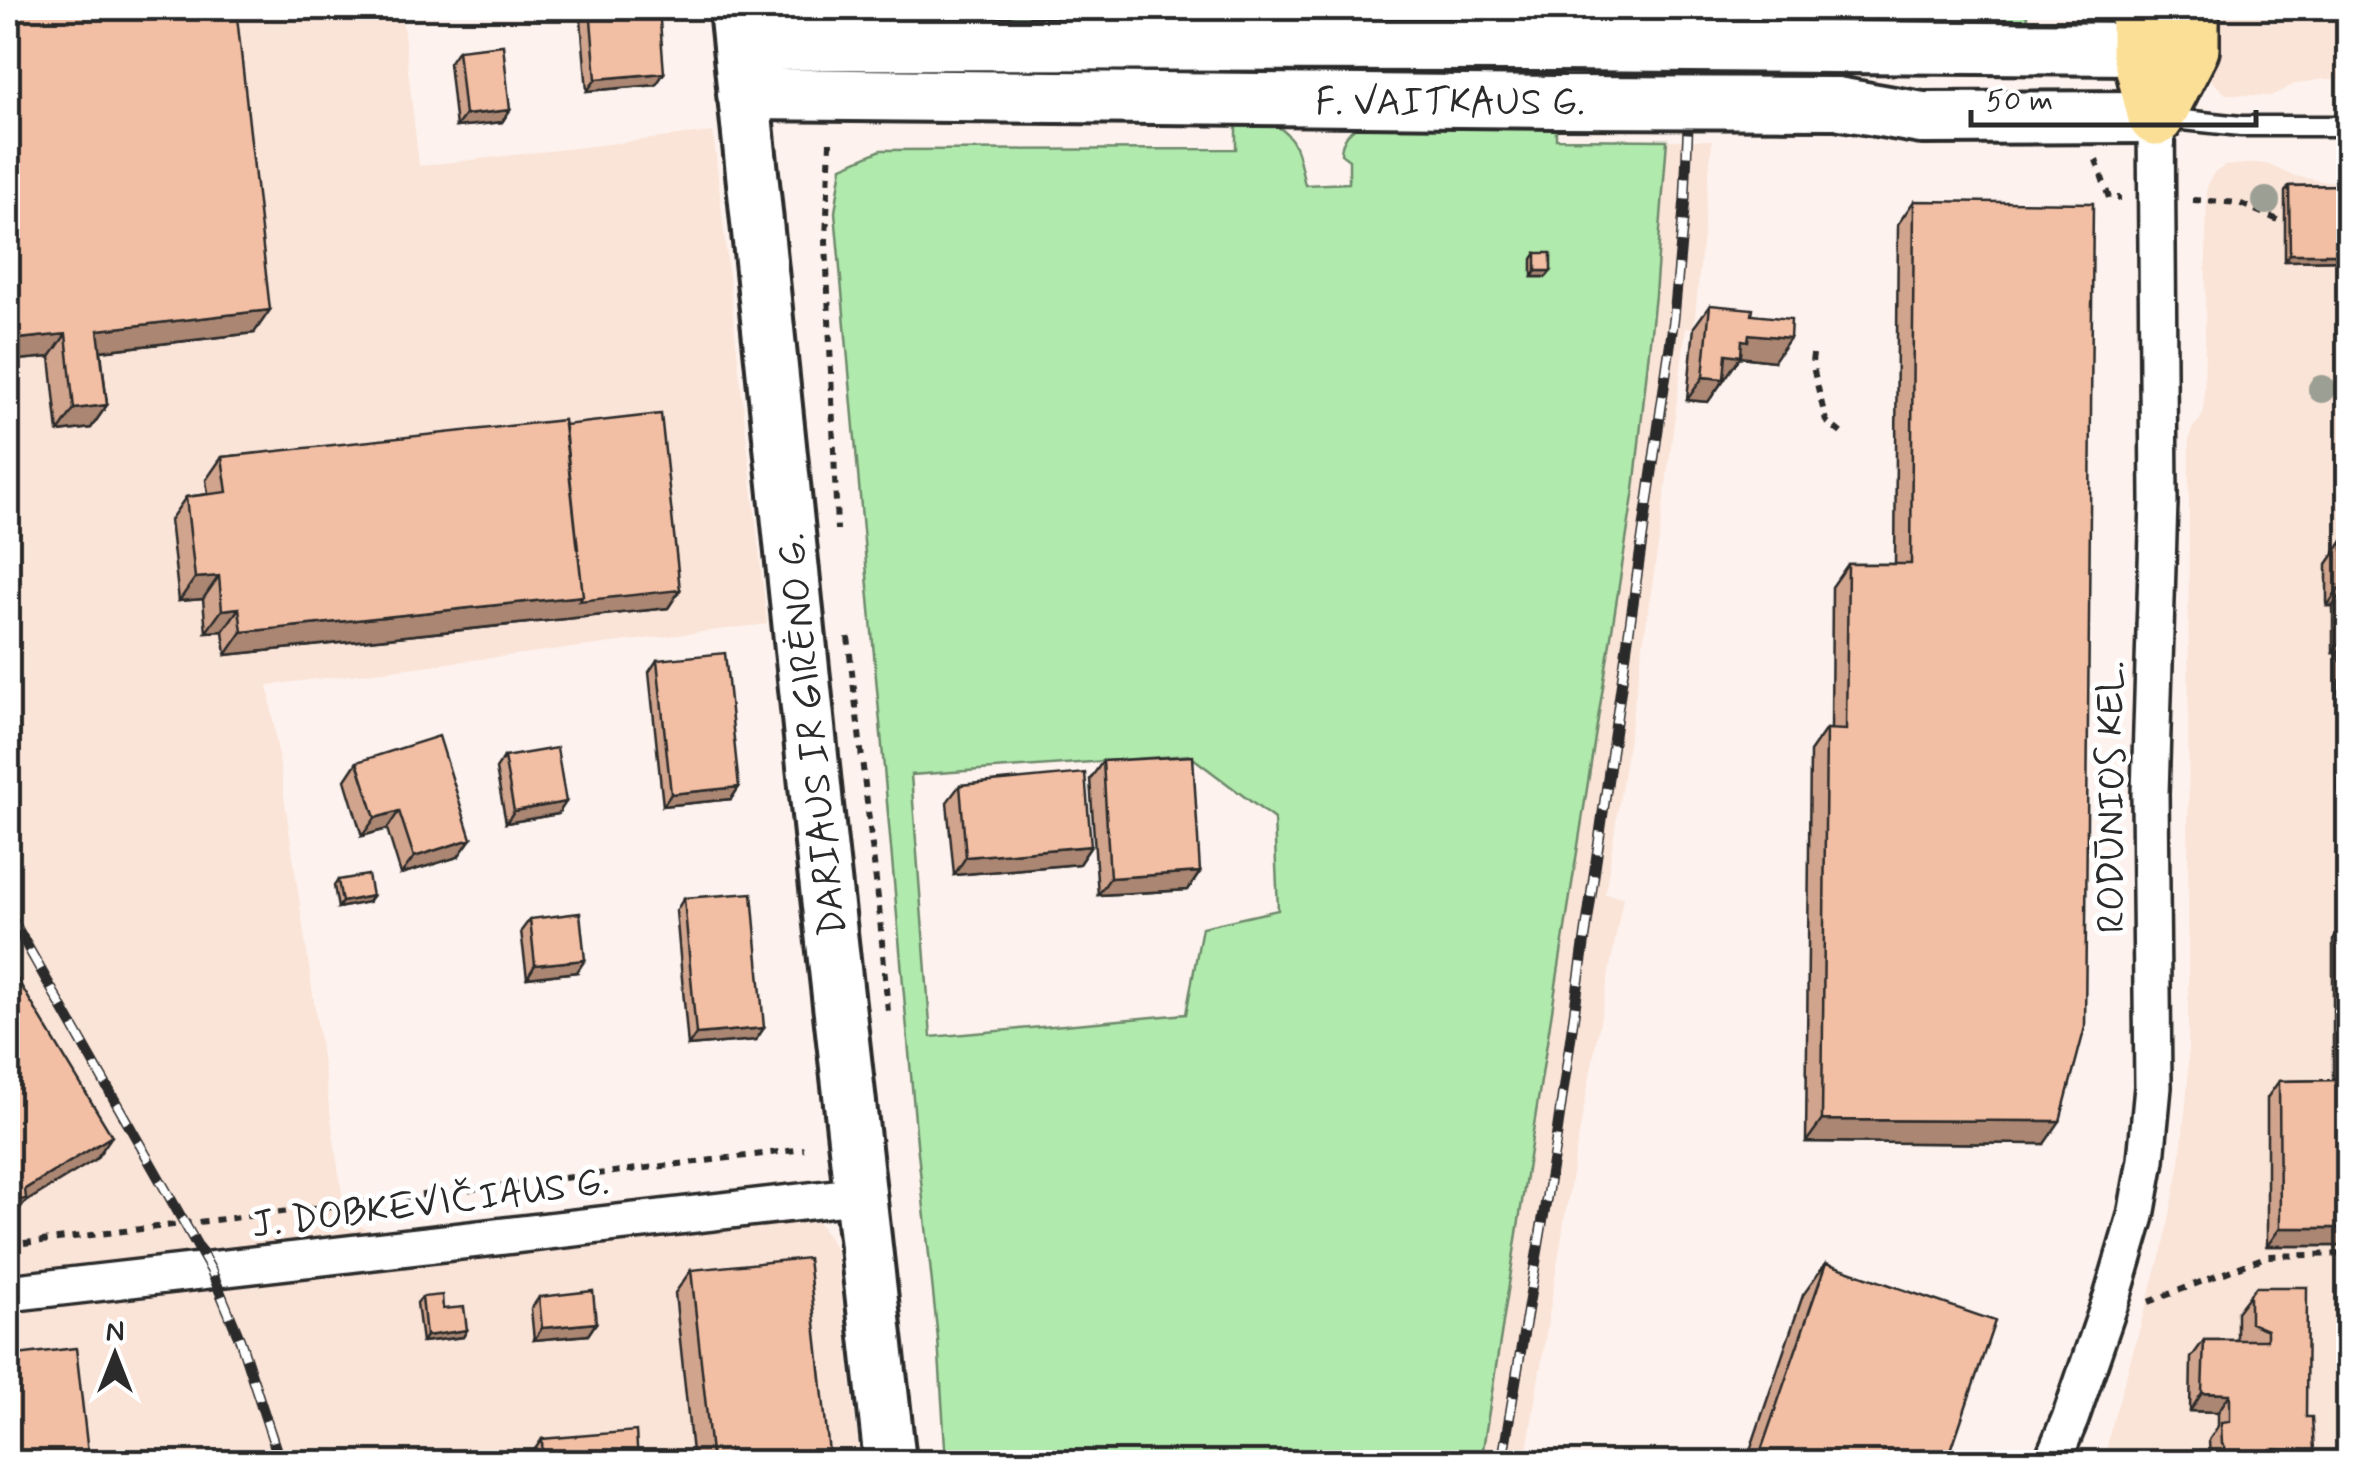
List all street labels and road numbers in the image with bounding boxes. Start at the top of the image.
street label: F. VAITKAUS G. [1315,79,1585,128]
street label: DARIAUS IR GIRĖNO G. [768,531,859,939]
street label: RODŪNIOS KEL. [2088,661,2137,933]
street label: J. DOBKEVIČIAUS G. [249,1158,612,1251]

